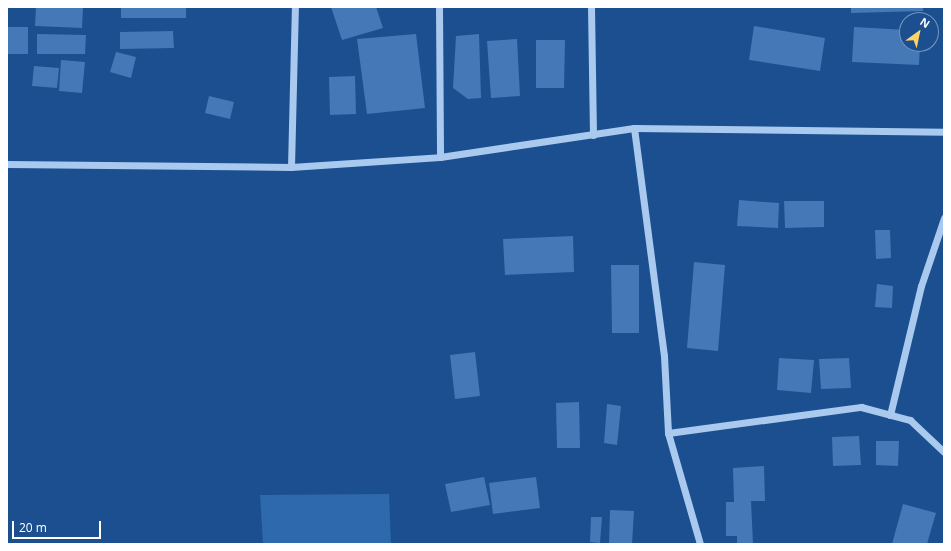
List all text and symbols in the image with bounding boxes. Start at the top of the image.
north arrow [899,12,939,52]
text: N [917,14,933,31]
scale bar [14,513,103,539]
text: 20 m [19,519,47,536]

